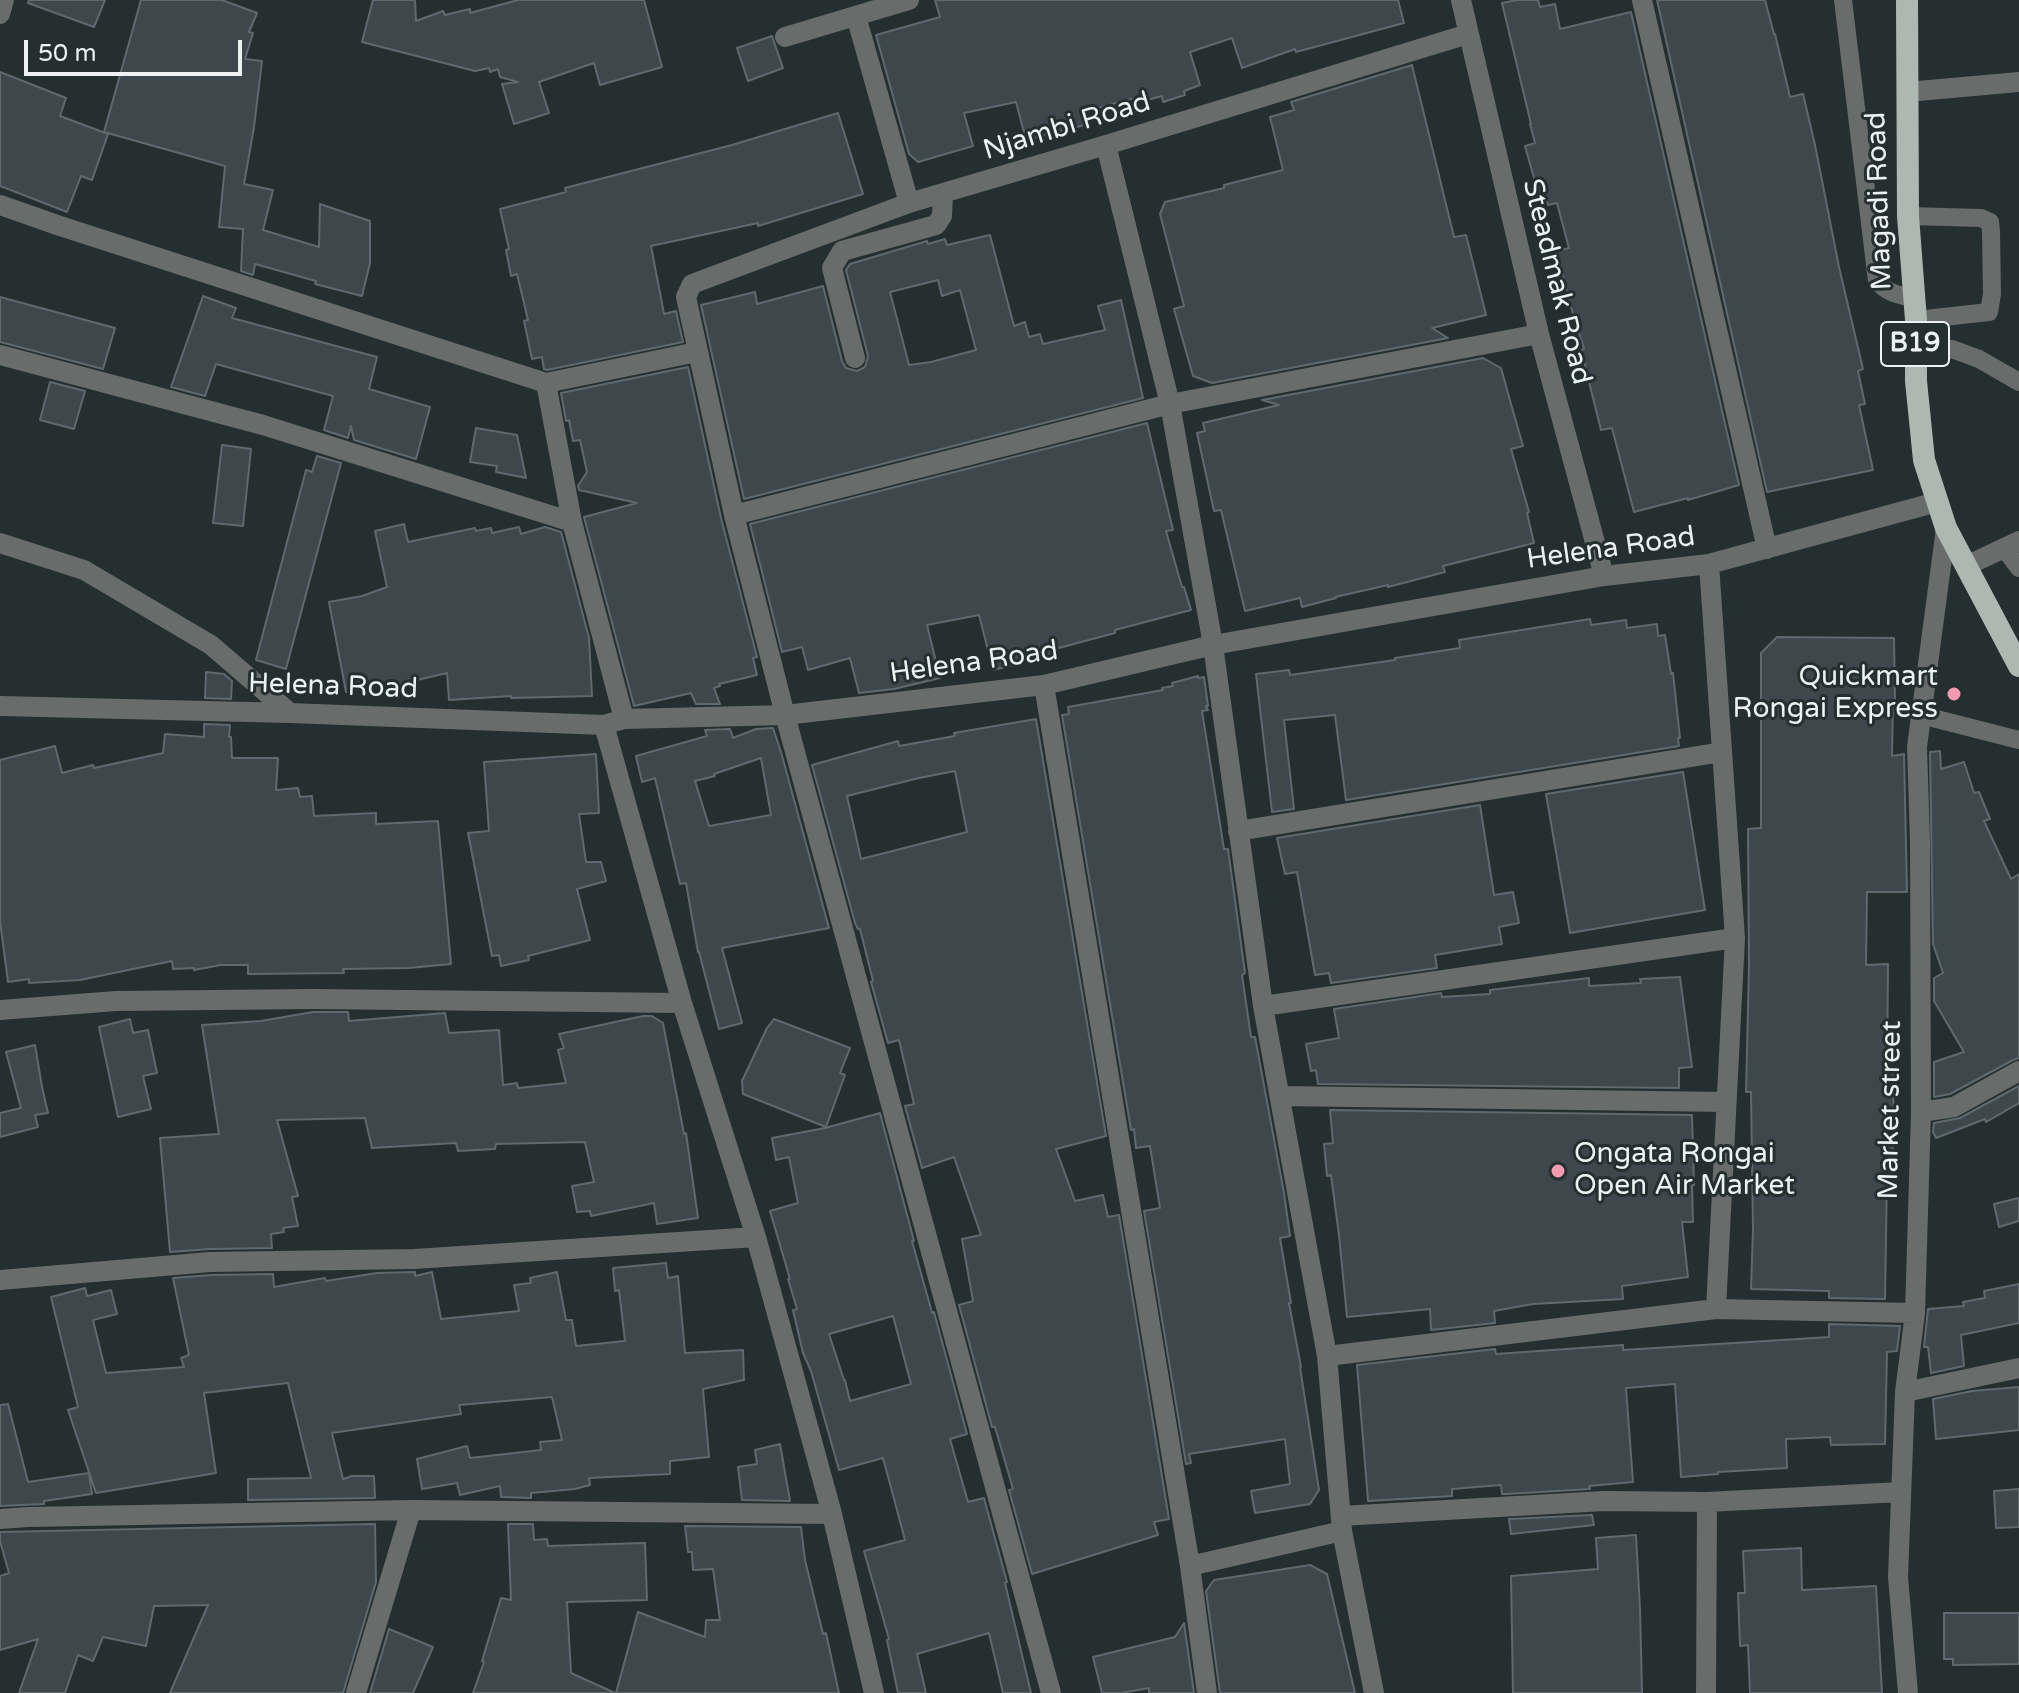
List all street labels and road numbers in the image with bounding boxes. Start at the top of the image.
street label: Njambi Road [979,86,1155,168]
street label: Magadi Road [1860,111,1900,291]
street label: Steadmak Road [1514,176,1598,388]
road number: B19 [1881,322,1949,366]
street label: Helena Road [1525,521,1697,577]
street label: Helena Road [888,635,1060,691]
street label: Helena Road [248,667,418,707]
street label: Market street [1873,1020,1909,1200]

